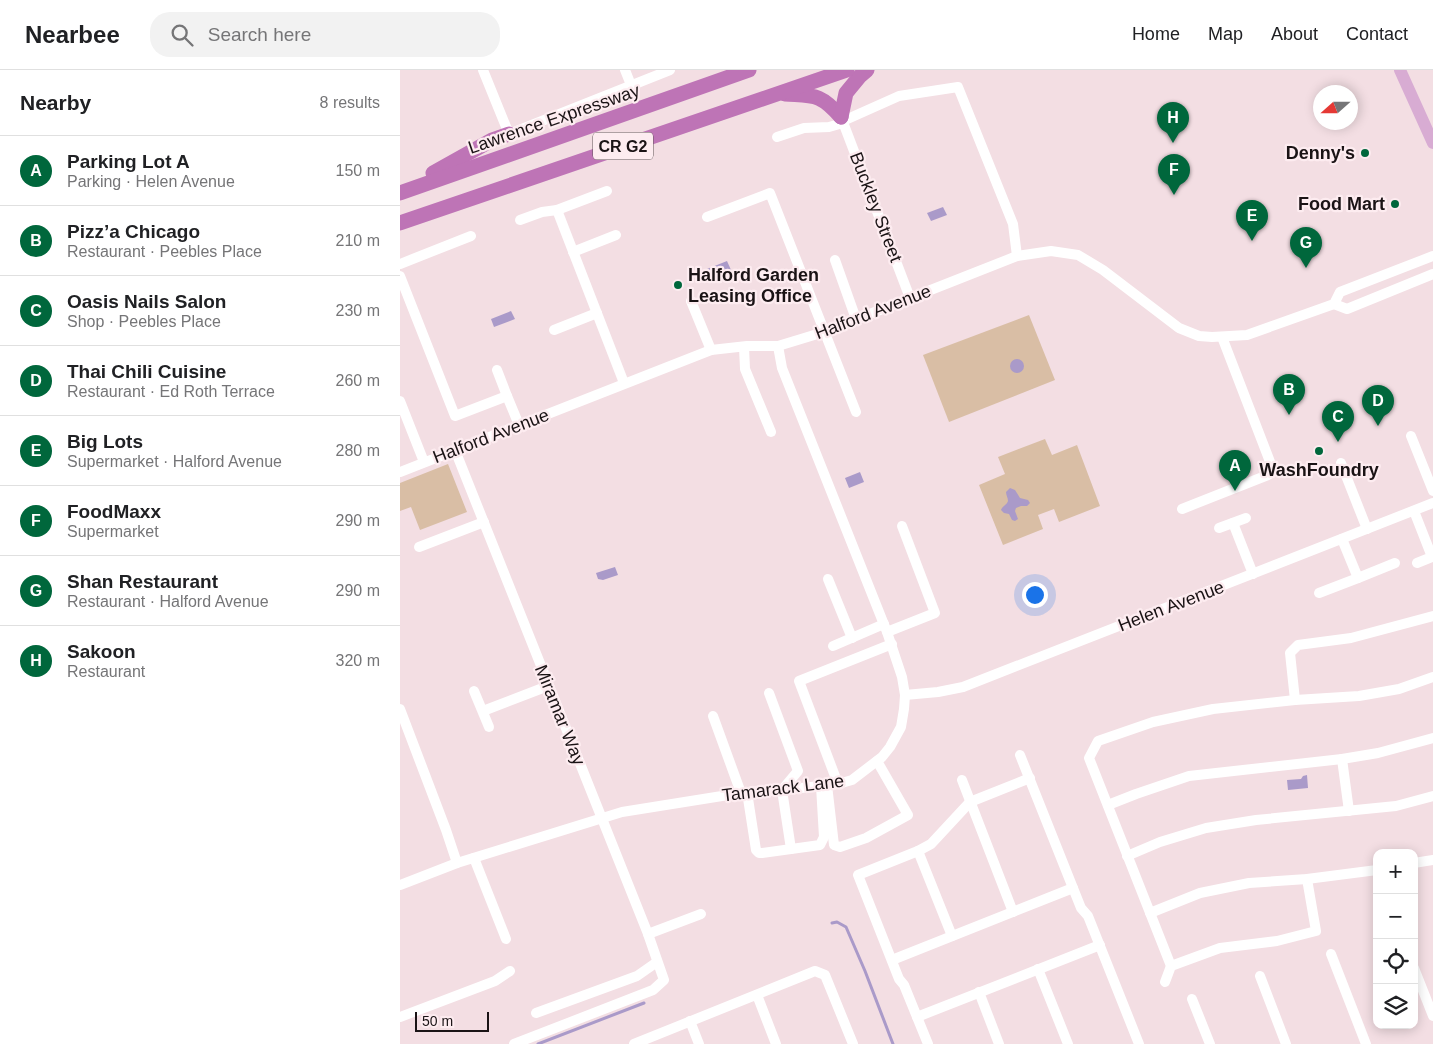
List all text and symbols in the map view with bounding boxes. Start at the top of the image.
search box [150,12,500,57]
text: Nearbee [25,21,120,48]
icon: search [168,21,196,49]
text: Search here [208,24,311,45]
text: Home [1132,24,1180,44]
text: Map [1208,24,1243,44]
text: About [1271,24,1318,44]
text: Contact [1346,24,1408,44]
street label: Lawrence Expressway [466,80,642,158]
north arrow [1313,85,1358,130]
text: Nearby [20,91,91,114]
text: 8 results [320,94,380,111]
pin: H [1157,102,1189,143]
road number: CR G2 [593,132,653,160]
place label: Denny's [1286,143,1355,163]
marker: Denny's [1359,147,1371,159]
street label: Buckley Street [846,149,906,265]
text: Parking Lot A [67,151,190,172]
pin: F [1158,154,1190,195]
text: A [30,162,42,179]
text: 150 m [336,162,380,179]
text: Parking · Helen Avenue [67,173,235,190]
place label: Food Mart [1298,194,1385,214]
marker: Food Mart [1389,198,1401,210]
pin: E [1236,200,1268,241]
text: Pizz’a Chicago [67,221,200,242]
pin: G [1290,227,1322,268]
text: B [30,232,42,249]
text: 210 m [336,232,380,249]
text: Restaurant · Peebles Place [67,243,262,260]
place label: Halford Garden Leasing Office [688,265,819,306]
marker: Halford Garden Leasing Office [672,279,684,291]
street label: Halford Avenue [812,281,934,343]
text: Oasis Nails Salon [67,291,226,312]
text: C [30,302,42,319]
text: 230 m [336,302,380,319]
text: Shop · Peebles Place [67,313,221,330]
text: Thai Chili Cuisine [67,361,226,382]
text: D [30,372,42,389]
text: 260 m [336,372,380,389]
pin: B [1273,374,1305,415]
text: Restaurant · Ed Roth Terrace [67,383,275,400]
pin: D [1362,385,1394,426]
pin: C [1322,401,1354,442]
street label: Halford Avenue [430,405,552,467]
text: Big Lots [67,431,143,452]
text: E [31,442,41,459]
text: 280 m [336,442,380,459]
marker: WashFoundry [1313,445,1325,457]
pin: A [1219,450,1251,491]
text: Supermarket · Halford Avenue [67,453,282,470]
place label: WashFoundry [1259,460,1379,480]
text: FoodMaxx [67,501,161,522]
text: F [31,512,41,529]
text: 290 m [336,512,380,529]
text: Supermarket [67,523,159,540]
text: Shan Restaurant [67,571,218,592]
street label: Helen Avenue [1115,577,1227,635]
text: G [30,582,42,599]
text: 290 m [336,582,380,599]
your location [1022,582,1048,608]
text: Restaurant · Halford Avenue [67,593,269,610]
text: Sakoon [67,641,136,662]
text: H [30,652,42,669]
text: 320 m [336,652,380,669]
street label: Miramar Way [531,662,589,768]
text: Restaurant [67,663,145,680]
street label: Tamarack Lane [721,771,845,805]
map controls [1373,849,1418,1029]
button: + [1373,849,1418,894]
button: − [1373,894,1418,939]
button: locate [1373,939,1418,984]
button: layers [1373,984,1418,1029]
scale bar [415,1009,489,1032]
text: 50 m [422,1013,453,1029]

